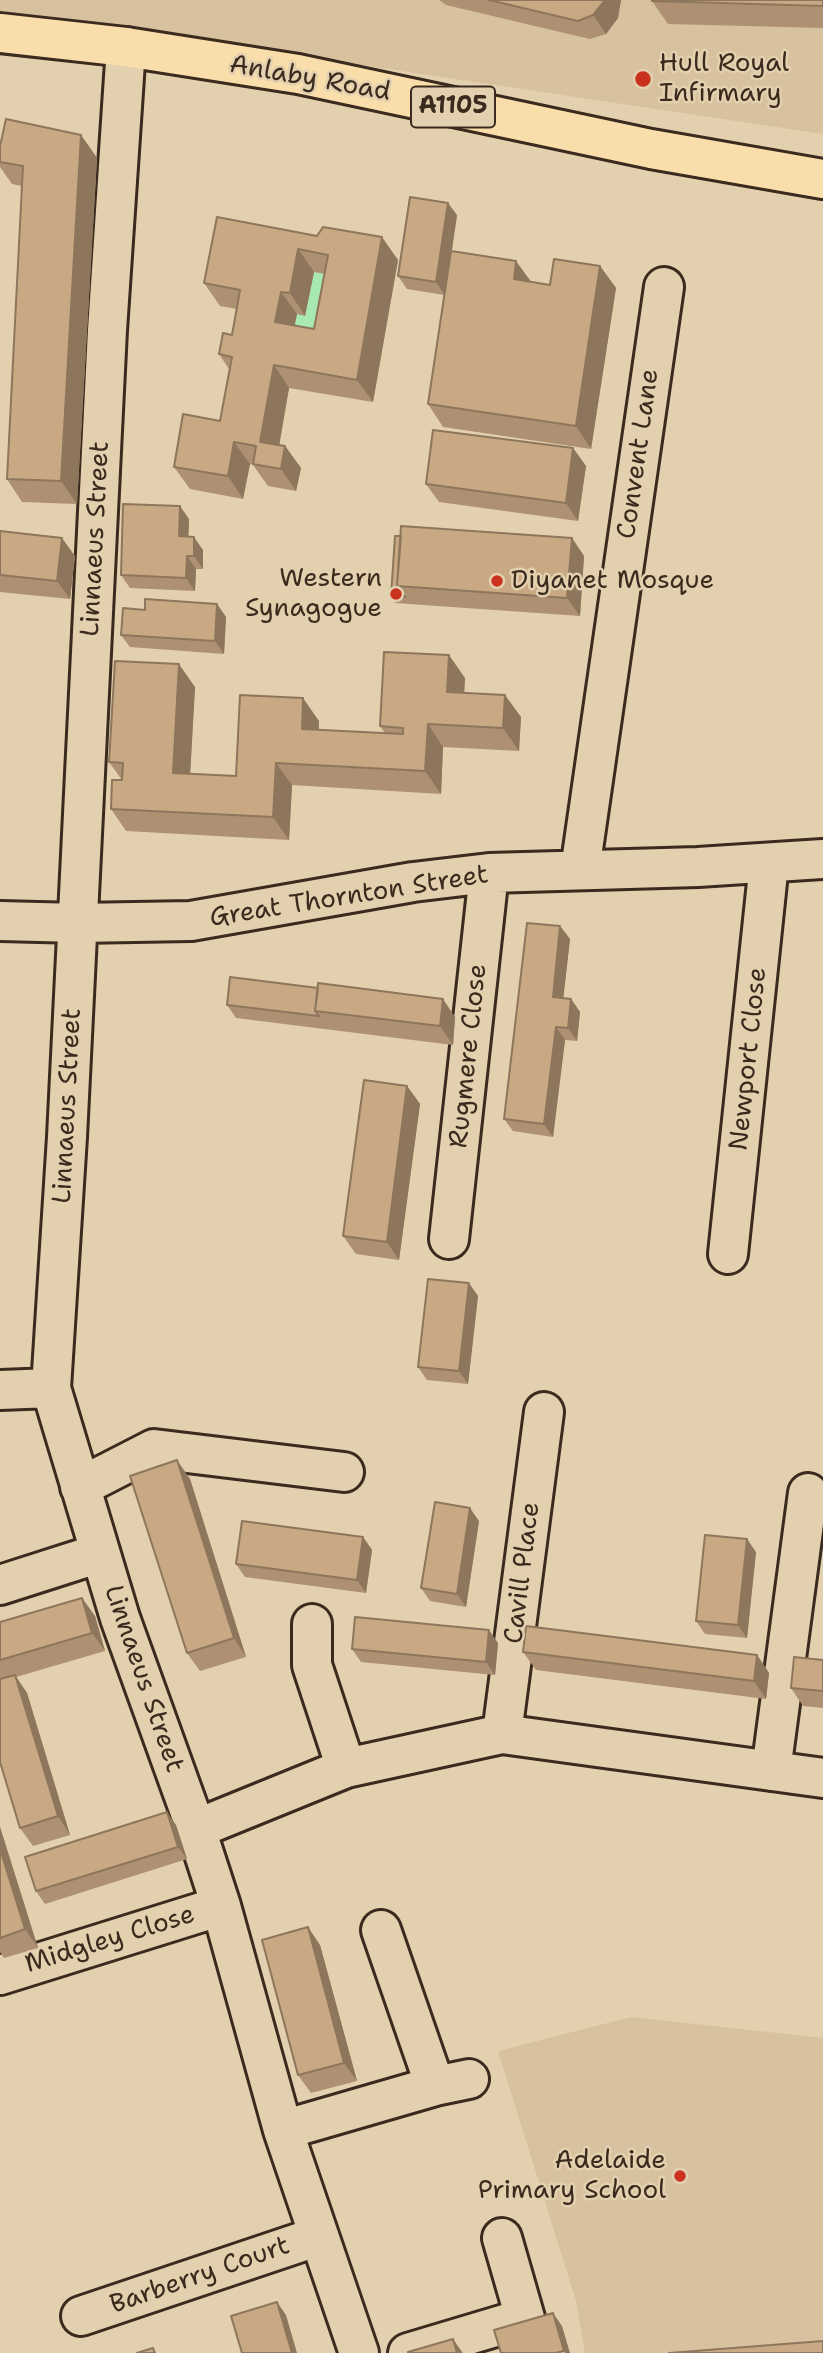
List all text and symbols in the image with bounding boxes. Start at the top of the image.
place label: Hull Royal Infirmary [659,48,789,110]
street label: Anlaby Road [227,49,393,109]
marker: Hull Royal Infirmary [633,69,653,89]
road number: A1105 [411,86,495,128]
street label: Convent Lane [612,367,666,541]
street label: Linnaeus Street [75,440,117,638]
place label: Western Synagogue [245,563,382,624]
place label: Diyanet Mosque [511,565,714,597]
marker: Diyanet Mosque [489,573,505,589]
marker: Western Synagogue [388,586,404,602]
street label: Great Thornton Street [207,860,491,934]
street label: Rugmere Close [444,962,494,1150]
street label: Newport Close [724,966,774,1152]
street label: Linnaeus Street [47,1007,89,1205]
street label: Cavill Place [499,1500,547,1646]
street label: Linnaeus Street [96,1581,190,1777]
street label: Midgley Close [21,1899,199,1981]
place label: Adelaide Primary School [478,2145,666,2206]
marker: Adelaide Primary School [672,2168,688,2184]
street label: Barberry Court [106,2231,294,2321]

